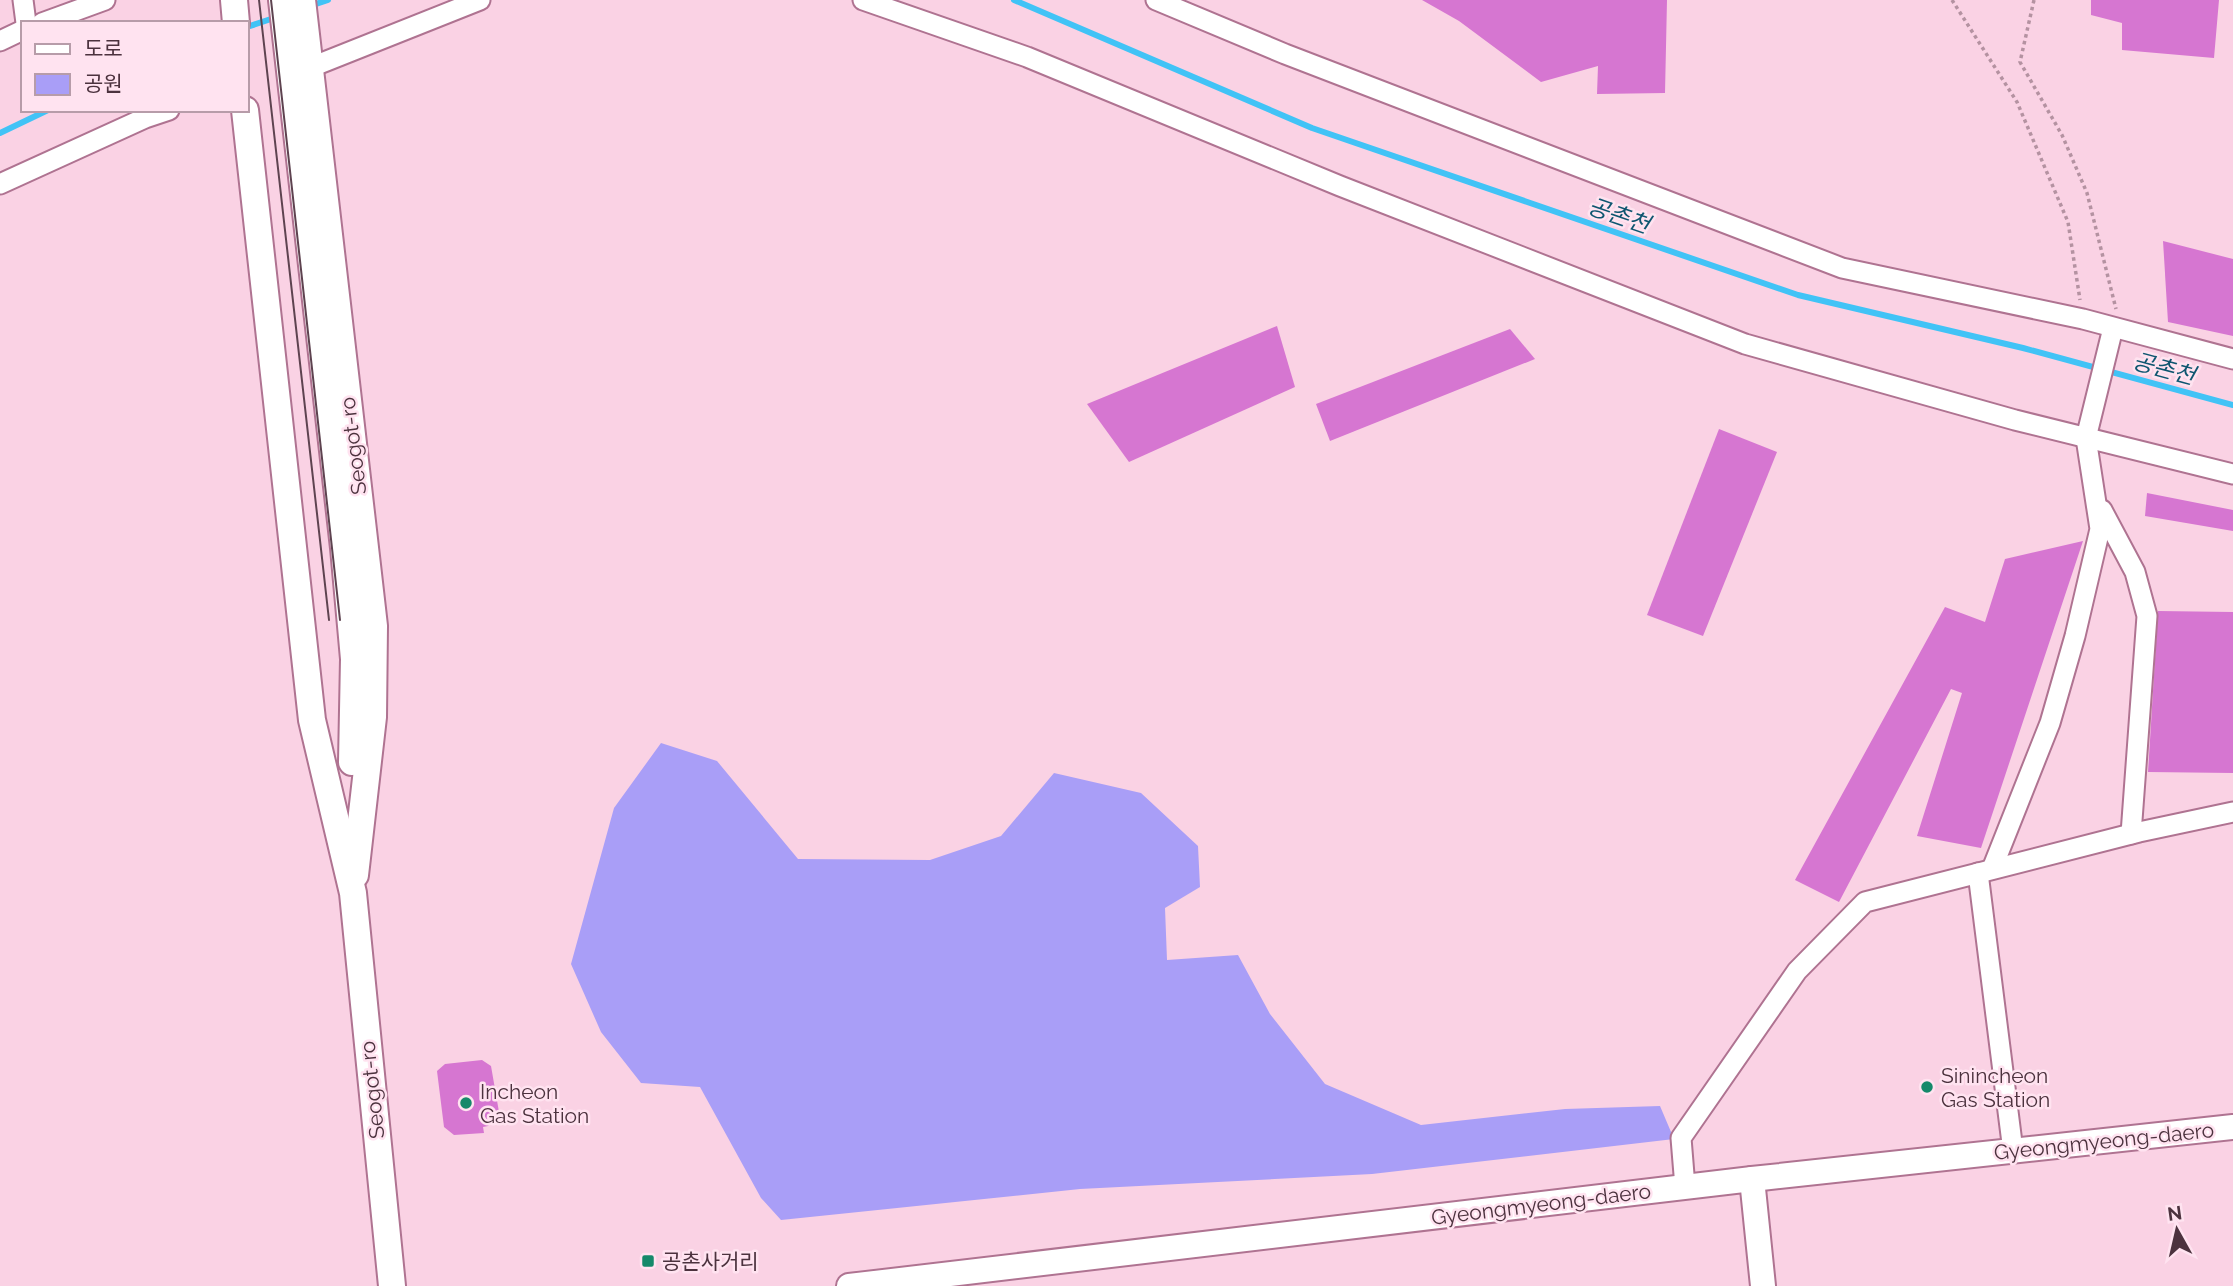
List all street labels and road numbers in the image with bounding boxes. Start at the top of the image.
street label: Seogot-ro [335,396,371,496]
street label: Seogot-ro [354,1040,390,1140]
street label: Gyeongmyeong-daero [1993,1117,2215,1165]
street label: Gyeongmyeong-daero [1430,1178,1652,1230]

